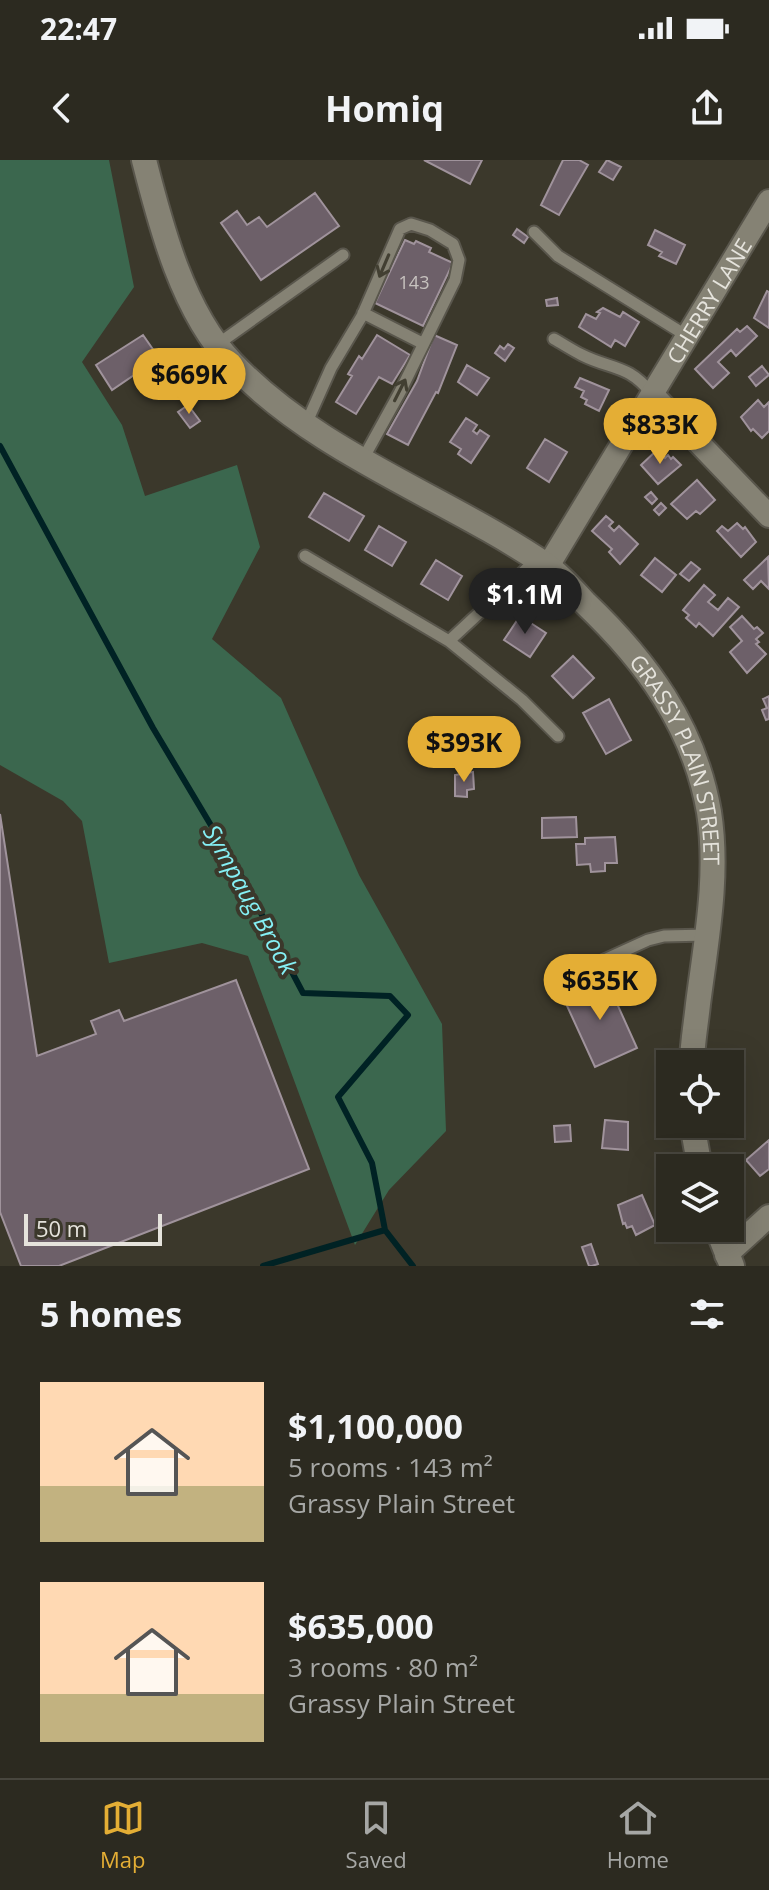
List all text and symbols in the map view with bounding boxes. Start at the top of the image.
text: 22:47 [40,8,117,49]
text: Homiq [325,84,444,133]
icon: back [40,86,84,130]
icon: share [685,86,729,130]
street label: CHERRY LANE [659,232,758,369]
one-way arrow [376,253,391,278]
house number: 143 [399,270,429,294]
pin: $669K [133,348,245,416]
text: $669K [151,356,227,392]
one-way arrow [393,379,408,403]
pin: $833K [604,398,716,466]
text: $833K [622,406,698,442]
pin: $1.1M [469,568,581,636]
text: $1.1M [487,576,563,612]
street label: GRASSY PLAIN STREET [623,647,728,865]
pin: $393K [408,716,520,784]
text: $393K [426,724,502,760]
water label: Sympaug Brook [196,818,306,981]
pin: $635K [544,954,656,1022]
text: $635K [562,962,638,998]
map controls [656,1050,744,1242]
button: locate [656,1050,744,1138]
button: layers [656,1154,744,1242]
scale bar [24,1210,162,1246]
text: 50 m [36,1213,87,1243]
text: 5 homes [40,1291,182,1337]
icon: filters [685,1292,729,1336]
text: $1,100,000 [288,1403,463,1449]
icon: home [104,1414,200,1510]
text: 5 rooms · 143 m² [288,1449,493,1485]
text: Grassy Plain Street [288,1485,515,1521]
text: $635,000 [288,1603,434,1649]
icon: home [104,1614,200,1710]
text: 3 rooms · 80 m² [288,1649,478,1685]
text: Grassy Plain Street [288,1685,515,1721]
tab: Map [100,1796,146,1874]
tab: Saved [346,1796,407,1874]
tab: Home [607,1796,669,1874]

